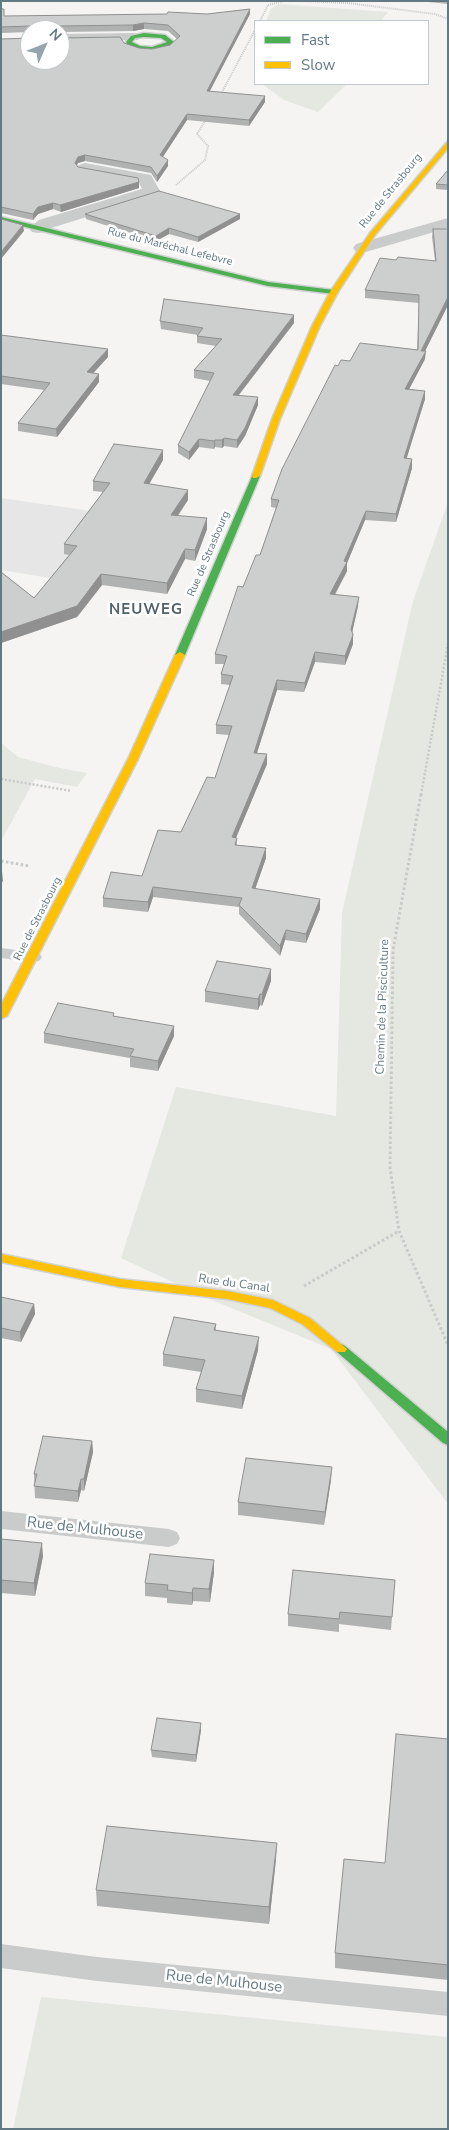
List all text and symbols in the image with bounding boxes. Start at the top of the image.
north arrow [20,20,70,70]
legend [254,20,429,85]
text: N [45,25,66,45]
text: Fast [301,30,329,50]
text: Slow [301,55,335,75]
street label: Rue de Strasbourg [357,151,425,231]
street label: Rue du Maréchal Lefebvre [106,225,234,269]
street label: Rue de Strasbourg [185,509,233,599]
district label: NEUWEG [108,601,184,619]
street label: Rue de Strasbourg [11,875,65,963]
street label: Chemin de la Pisciculture [373,939,393,1075]
street label: Rue du Canal [197,1272,271,1296]
street label: Rue de Mulhouse [26,1514,144,1544]
street label: Rue de Mulhouse [165,1967,283,1997]

